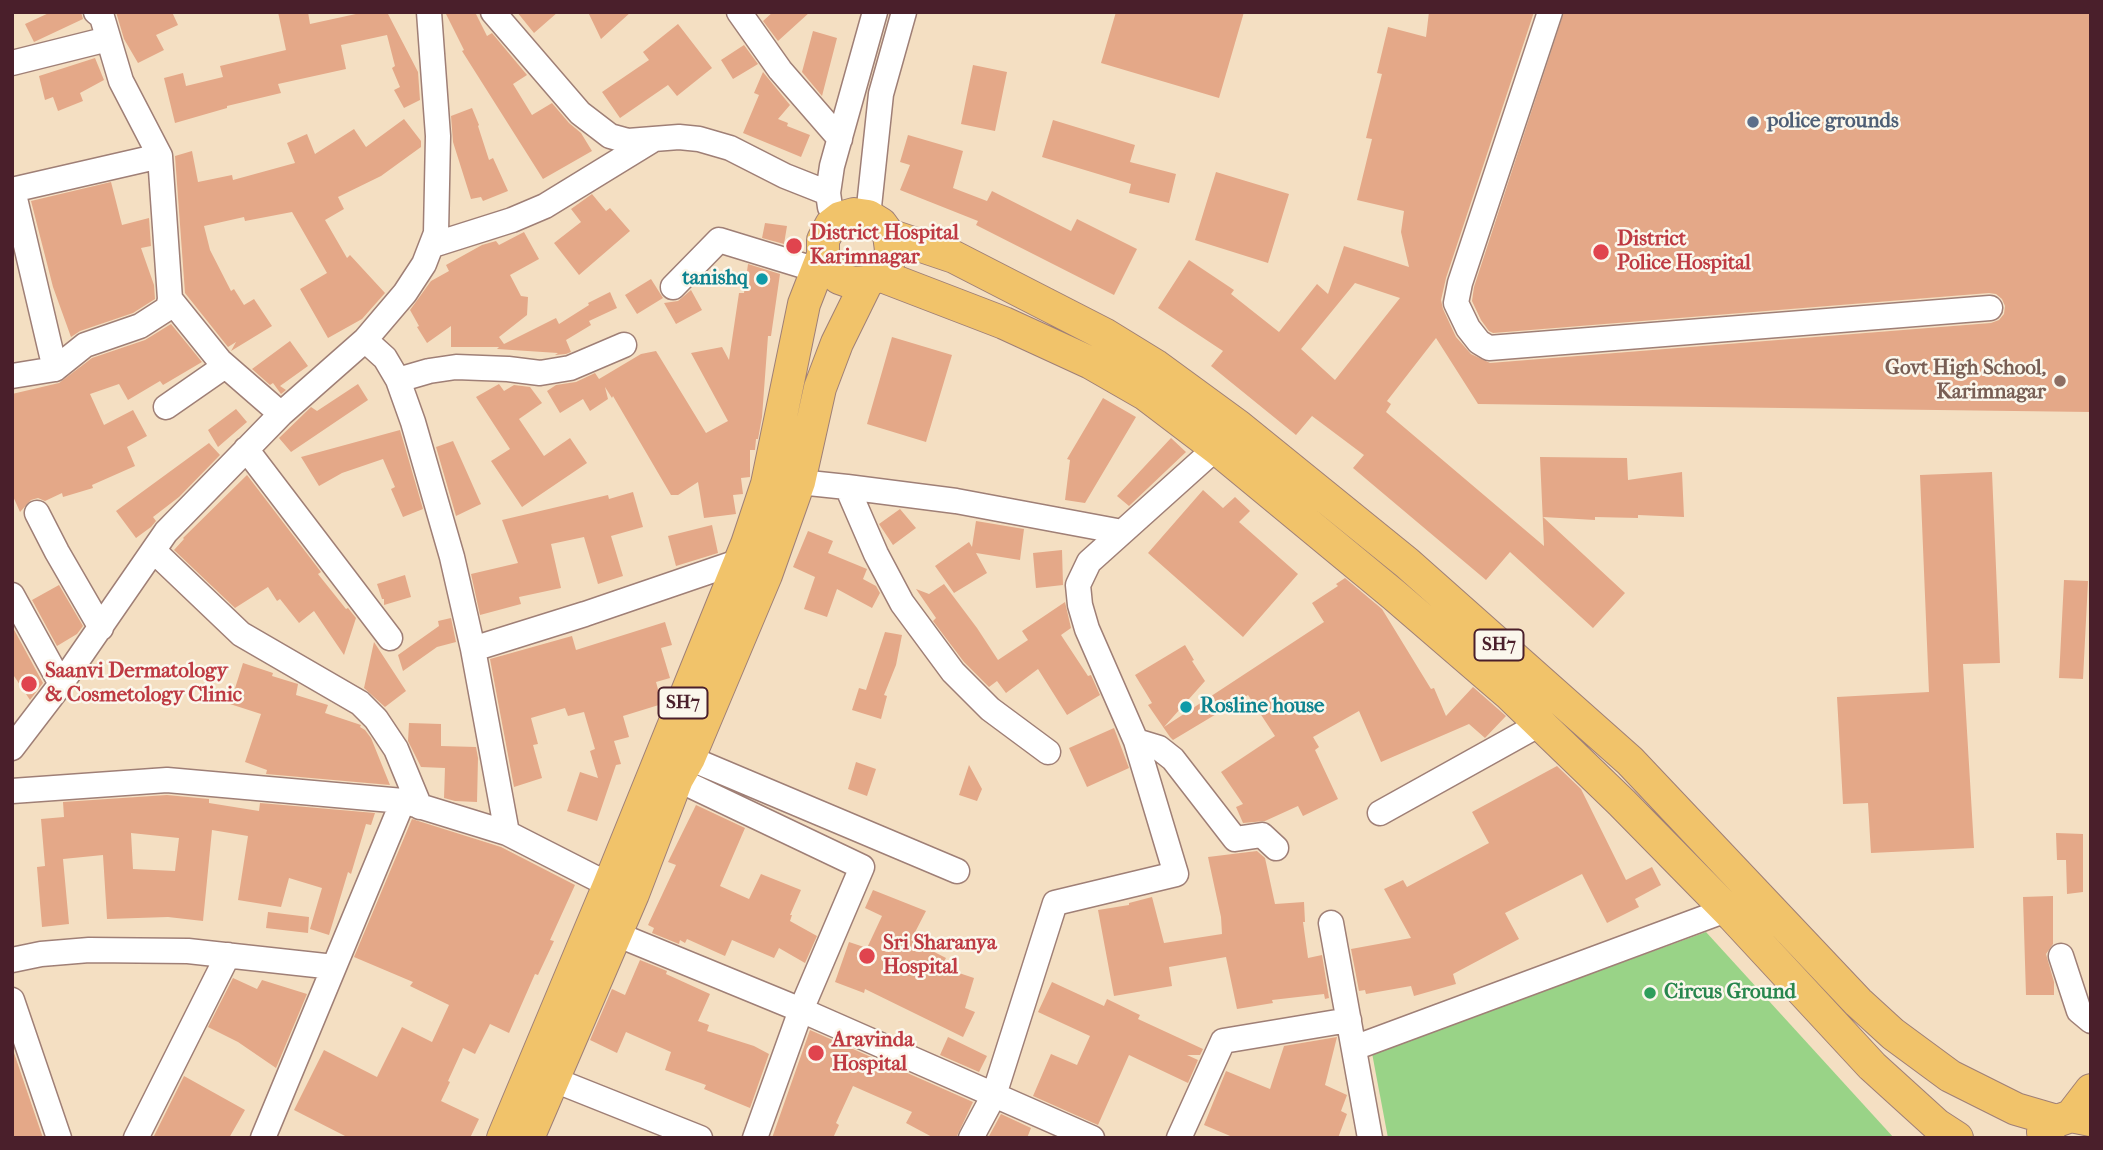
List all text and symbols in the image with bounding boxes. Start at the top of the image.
place label: police grounds [1767,109,1899,135]
marker: police grounds [1745,114,1761,130]
place label: District Hospital Karimnagar [810,221,959,271]
place label: District Police Hospital [1617,227,1751,277]
marker: District Hospital Karimnagar [784,236,804,256]
marker: District Police Hospital [1591,242,1611,262]
place label: tanishq [682,266,748,292]
marker: tanishq [754,271,770,287]
place label: Govt High School, Karimnagar [1885,356,2046,406]
marker: Govt High School, Karimnagar [2052,373,2068,389]
road number: SH7 [1474,630,1524,660]
place label: Saanvi Dermatology & Cosmetology Clinic [45,659,242,709]
marker: Saanvi Dermatology & Cosmetology Clinic [19,674,39,694]
road number: SH7 [658,688,708,718]
place label: Rosline house [1200,694,1324,720]
marker: Rosline house [1178,699,1194,715]
place label: Sri Sharanya Hospital [883,931,997,981]
marker: Sri Sharanya Hospital [857,946,877,966]
place label: Circus Ground [1664,980,1796,1006]
marker: Circus Ground [1642,985,1658,1001]
place label: Aravinda Hospital [832,1028,914,1078]
marker: Aravinda Hospital [806,1043,826,1063]

